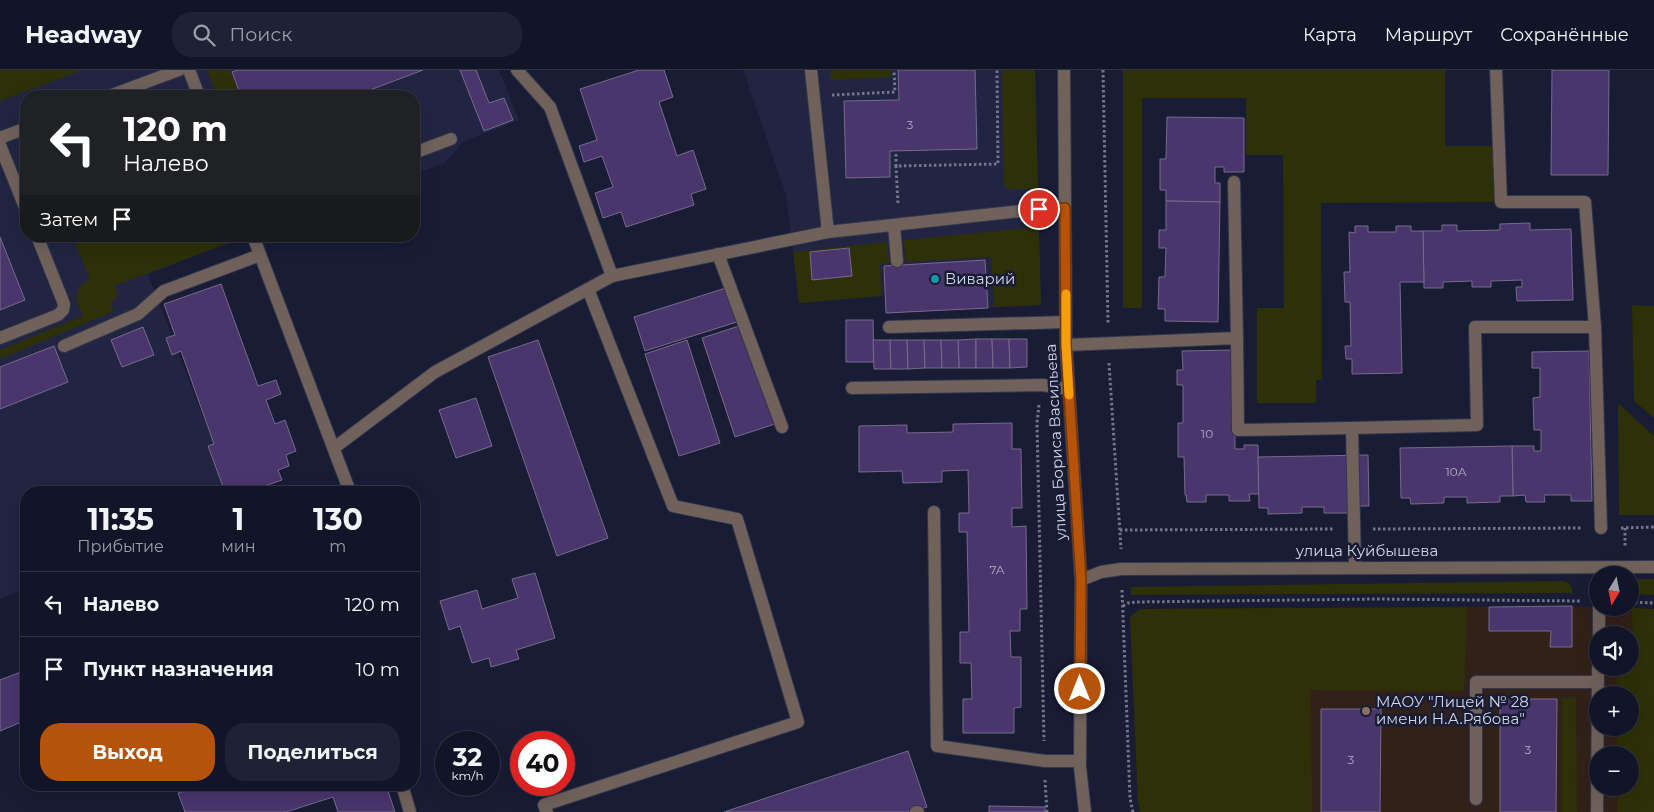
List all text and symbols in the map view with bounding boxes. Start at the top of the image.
search box [172,12,522,57]
text: Headway [25,20,142,49]
icon: search [190,21,218,49]
text: Поиск [230,23,292,46]
text: Карта [1303,24,1357,46]
text: Маршрут [1385,24,1472,46]
text: Сохранённые [1500,24,1629,46]
text: 120 m [123,107,228,150]
icon: left [40,110,105,175]
house number: 3 [907,117,914,132]
text: Налево [123,150,209,177]
pin [1018,188,1060,230]
icon: arrive [1025,195,1053,223]
icon: arrive [108,205,136,233]
text: Затем [40,208,98,231]
place label: Виварий [945,269,1015,288]
marker: Виварий [929,273,941,285]
street label: улица Бориса Васильева [1041,343,1070,542]
house number: 10 [1201,426,1213,441]
house number: 10А [1445,464,1467,479]
text: 11:35 [87,501,154,538]
text: 1 [233,501,244,538]
text: 130 [313,501,363,538]
text: Прибытие [77,537,164,556]
text: мин [221,537,256,556]
text: m [329,537,346,556]
street label: улица Куйбышева [1295,541,1438,560]
house number: 7А [989,562,1005,577]
north arrow [1589,566,1639,616]
map controls [1589,566,1639,796]
icon: left [40,590,68,618]
text: Налево [83,593,159,616]
text: 120 m [345,593,400,616]
button: sound [1589,626,1639,676]
icon: arrive [40,655,68,683]
text: Пункт назначения [83,658,274,681]
text: 10 m [355,658,400,681]
position arrow [1053,662,1105,714]
button: + [1589,686,1639,736]
place label: МАОУ "Лицей № 28 имени Н.А.Рябова" [1376,692,1529,728]
marker: МАОУ "Лицей № 28 имени Н.А.Рябова" [1360,705,1372,717]
button: Выход [40,723,215,781]
button: Поделиться [225,723,400,781]
speed limit sign: 40 [510,731,575,796]
text: 32 [453,742,482,772]
house number: 3 [1525,742,1532,757]
button: − [1589,746,1639,796]
house number: 3 [1348,752,1355,767]
text: km/h [451,768,484,783]

